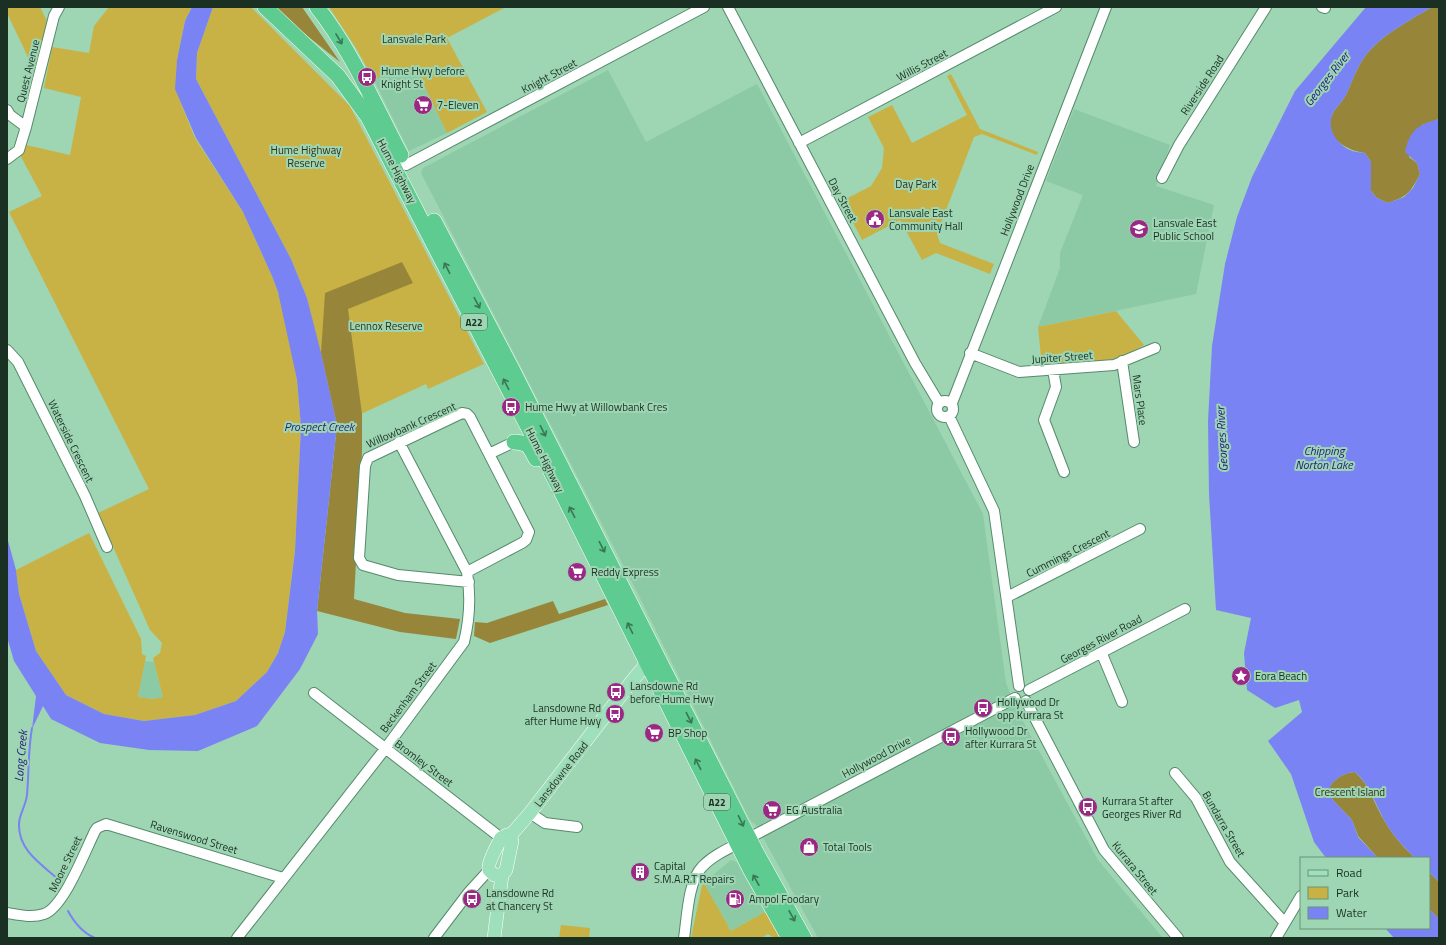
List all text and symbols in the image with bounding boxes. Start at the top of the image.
park label: Lansvale Park [382,31,447,47]
one-way arrow [335,33,343,45]
street label: Quest Avenue [12,37,44,104]
street label: Willis Street [894,45,950,85]
water label: Georges River [1299,46,1355,110]
street label: Riverside Road [1177,52,1228,118]
street label: Knight Street [518,55,580,97]
place label: Hume Hwy before Knight St [381,63,465,92]
bus stop icon: Hume Hwy before Knight St [356,66,378,88]
supermarket icon: 7-Eleven [412,94,434,116]
place label: 7-Eleven [437,97,479,113]
street label: Hume Highway [373,136,421,207]
park label: Hume Highway Reserve [271,142,342,171]
street label: Hollywood Drive [996,161,1038,238]
street label: Day Street [825,175,862,225]
park label: Day Park [895,176,937,192]
place label: Lansvale East Community Hall [889,205,963,234]
public building icon: Lansvale East Community Hall [864,208,886,230]
place label: Lansvale East Public School [1153,215,1217,244]
school or university icon: Lansvale East Public School [1128,218,1150,240]
one-way arrow [442,263,450,275]
one-way arrow [474,297,482,309]
road number: A22 [461,314,487,330]
park label: Lennox Reserve [349,318,423,334]
street label: Jupiter Street [1031,347,1093,367]
street label: Mars Place [1129,374,1152,427]
one-way arrow [502,378,509,390]
bus stop icon: Hume Hwy at Willowbank Cres [500,396,522,418]
street label: Waterside Crescent [44,397,98,485]
street label: Willowbank Crescent [364,398,458,452]
place label: Hume Hwy at Willowbank Cres [525,399,667,415]
water label: Georges River [1210,404,1233,472]
water label: Prospect Creek [284,417,356,436]
one-way arrow [540,424,548,436]
street label: Hume Highway [522,425,569,496]
water label: Chipping Norton Lake [1295,441,1354,474]
one-way arrow [568,506,575,518]
street label: Cummings Crescent [1023,525,1113,581]
one-way arrow [599,540,606,552]
supermarket icon: Reddy Express [566,561,588,583]
place label: Reddy Express [591,564,659,580]
street label: Georges River Road [1057,611,1145,667]
one-way arrow [626,623,633,635]
street label: Beckenham Street [376,658,440,736]
place icon: Eora Beach [1230,665,1252,687]
place label: Eora Beach [1255,668,1307,684]
place label: Lansdowne Rd before Hume Hwy [630,678,715,707]
bus stop icon: Lansdowne Rd before Hume Hwy [605,681,627,703]
place label: Hollywood Dr opp Kurrara St [997,694,1064,723]
bus stop icon: Hollywood Dr opp Kurrara St [972,697,994,719]
place label: Lansdowne Rd after Hume Hwy [525,700,602,729]
bus stop icon: Lansdowne Rd after Hume Hwy [604,703,626,725]
one-way arrow [686,711,693,723]
supermarket icon: BP Shop [643,722,665,744]
place label: Hollywood Dr after Kurrara St [965,723,1036,752]
place label: BP Shop [668,725,707,741]
bus stop icon: Hollywood Dr after Kurrara St [940,726,962,748]
water label: Long Creek [9,728,32,782]
street label: Hollywood Drive [839,732,914,782]
street label: Bromley Street [391,736,457,790]
street label: Lansdowne Road [530,738,592,810]
one-way arrow [694,758,701,770]
park label: Crescent Island [1315,784,1385,800]
street label: Bundarra Street [1199,788,1249,860]
place label: Kurrara St after Georges River Rd [1102,793,1181,822]
road number: A22 [704,794,730,810]
bus stop icon: Kurrara St after Georges River Rd [1077,796,1099,818]
supermarket icon: EG Australia [761,799,783,821]
place label: EG Australia [786,802,843,818]
one-way arrow [738,815,745,827]
street label: Ravenswood Street [148,816,240,858]
street label: Moore Street [44,833,86,895]
shop icon: Total Tools [798,836,820,858]
street label: Kurrara Street [1108,838,1162,898]
place label: Total Tools [823,839,872,855]
legend [1300,857,1430,929]
place label: Capital S.M.A.R.T Repairs [654,858,734,887]
building icon: Capital S.M.A.R.T Repairs [629,861,651,883]
text: Road [1336,863,1362,882]
one-way arrow [752,874,760,886]
text: Park [1336,883,1359,902]
place label: Lansdowne Rd at Chancery St [486,885,554,914]
bus stop icon: Lansdowne Rd at Chancery St [461,888,483,910]
fuel station icon: Ampol Foodary [724,888,746,910]
place label: Ampol Foodary [749,891,820,907]
text: Water [1336,903,1367,922]
one-way arrow [789,910,797,922]

